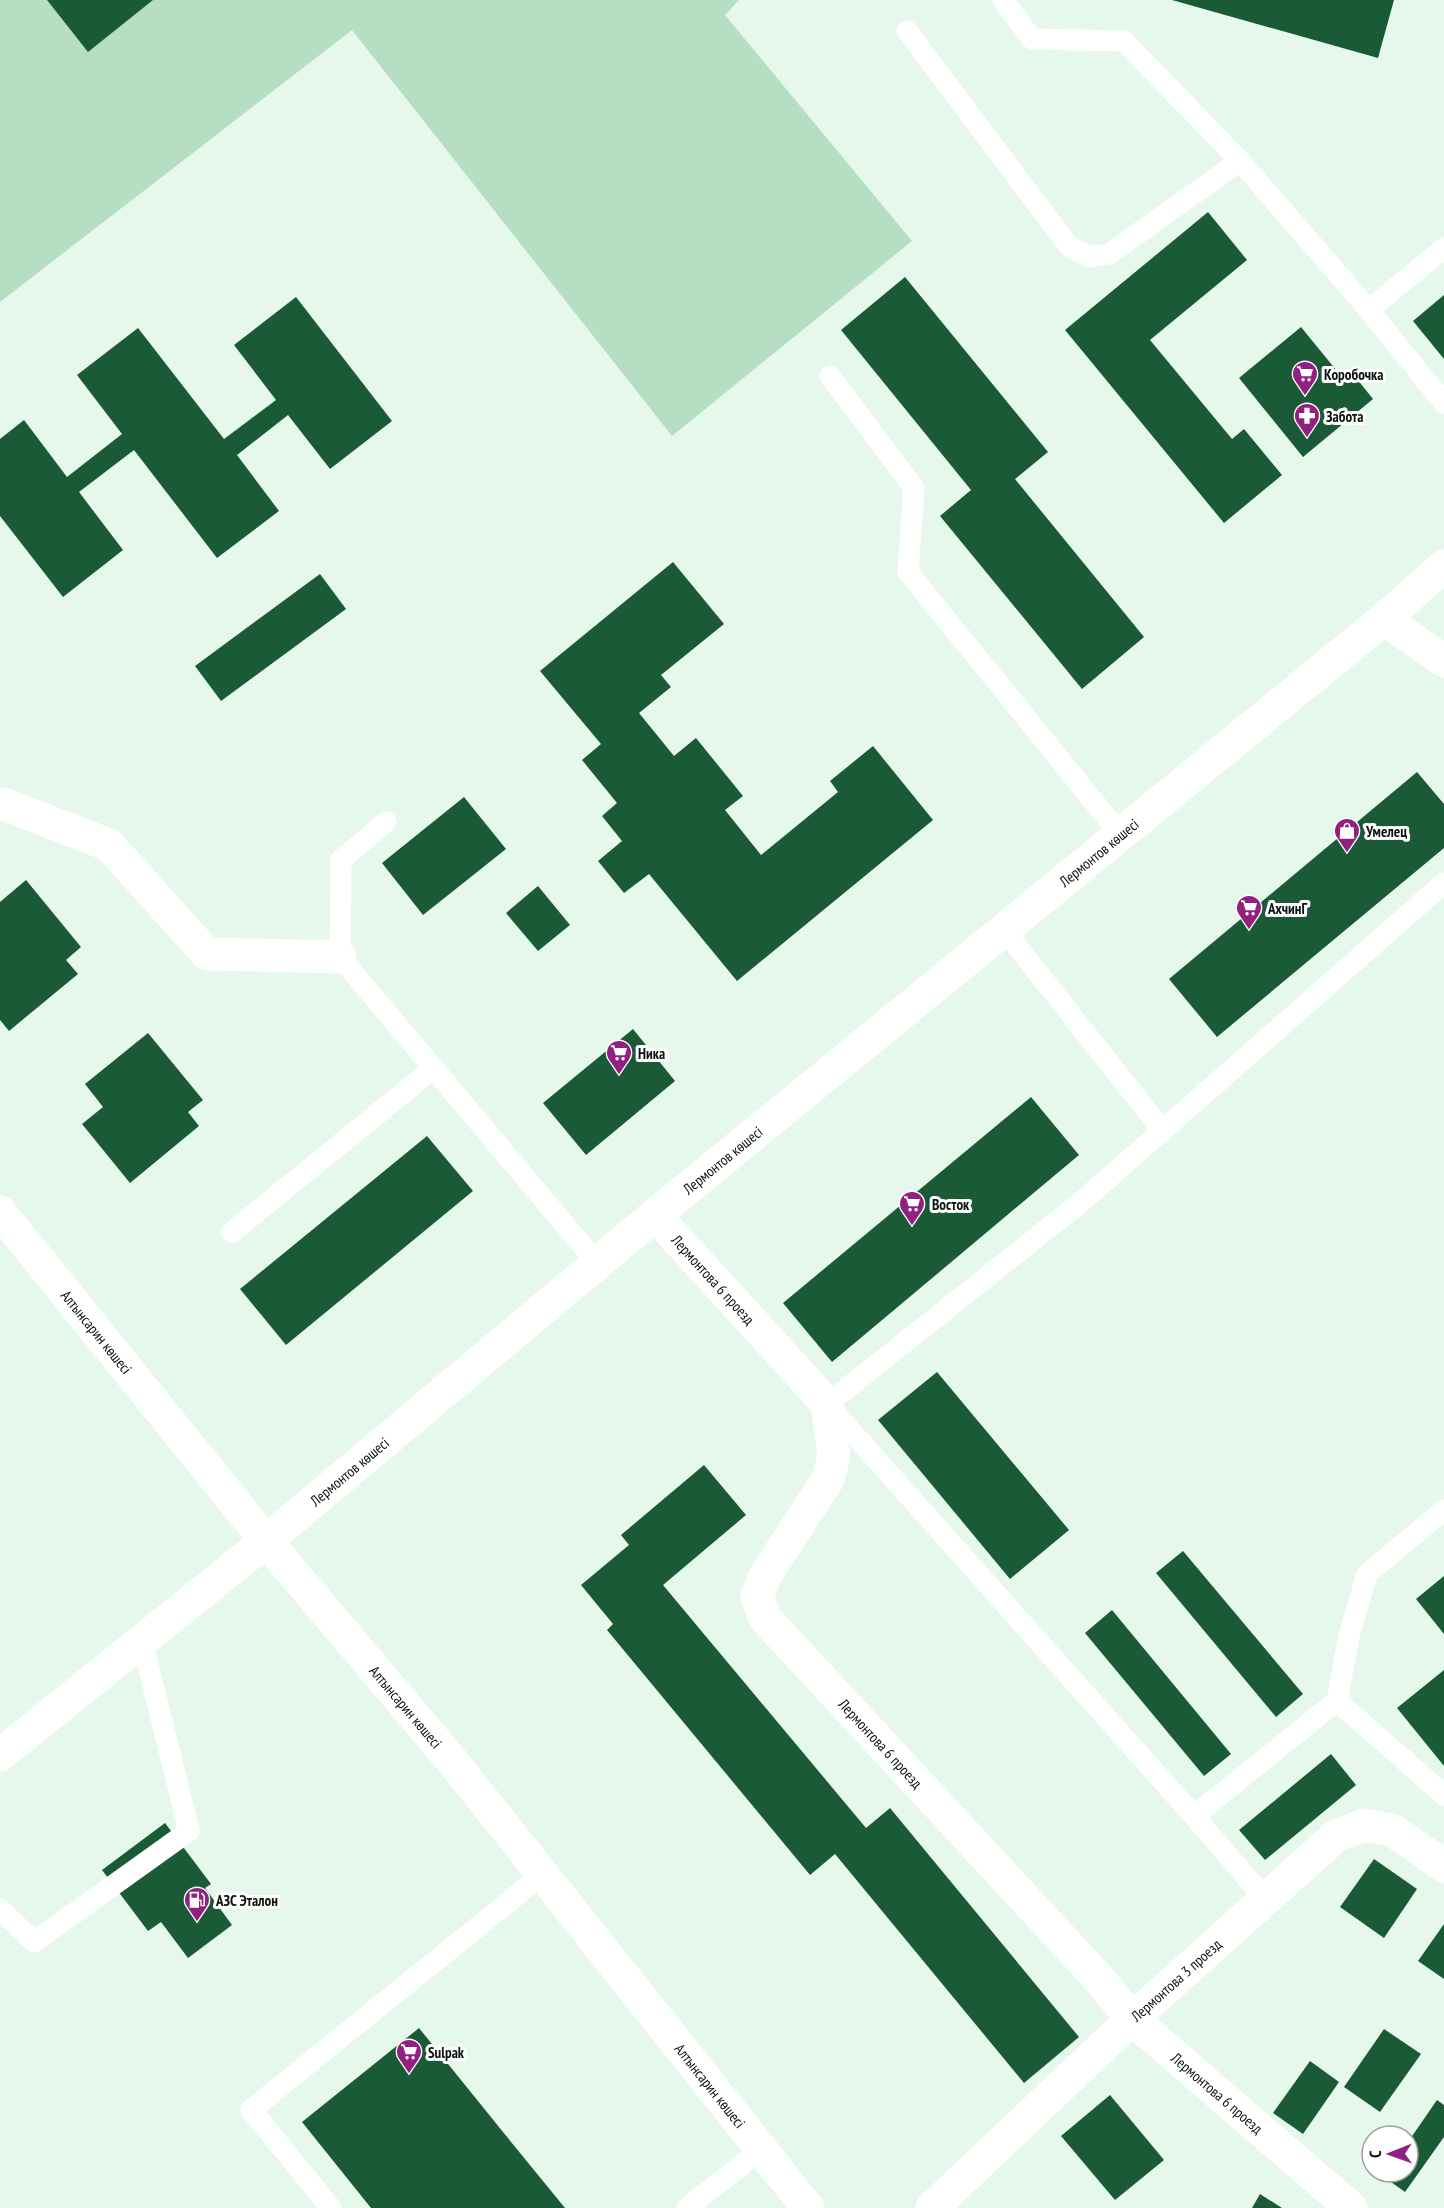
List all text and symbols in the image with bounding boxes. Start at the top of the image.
supermarket icon: Коробочка [1290,359,1320,397]
place label: Коробочка [1324,365,1383,384]
pharmacy icon: Забота [1292,401,1322,439]
place label: Забота [1326,407,1363,426]
street label: Лермонтов көшесі [1054,814,1142,891]
shop icon: Умелец [1332,816,1362,854]
place label: Умелец [1365,822,1407,841]
supermarket icon: АхчинГ [1234,893,1264,931]
place label: АхчинГ [1267,899,1307,918]
supermarket icon: Ника [604,1038,634,1076]
place label: Ника [638,1044,665,1063]
street label: Лермонтов көшесі [678,1122,766,1199]
supermarket icon: Восток [897,1189,927,1227]
place label: Восток [932,1195,970,1214]
street label: Лермонтова 6 проезд [667,1230,760,1329]
street label: Алтынсарин көшесі [57,1286,136,1378]
street label: Лермонтов көшесі [305,1433,393,1510]
street label: Алтынсарин көшесі [366,1661,446,1752]
street label: Лермонтова 6 проезд [834,1694,927,1792]
fuel station icon: АЗС Эталон [182,1885,212,1923]
place label: АЗС Эталон [215,1891,278,1910]
street label: Лермонтова 3 проезд [1126,1934,1225,2026]
supermarket icon: Sulpak [394,2037,424,2075]
street label: Алтынсарин көшесі [671,2039,750,2131]
place label: Sulpak [428,2043,465,2062]
street label: Лермонтова 6 проезд [1167,2047,1268,2138]
north arrow [1360,2124,1420,2184]
text: С [1365,2150,1385,2158]

